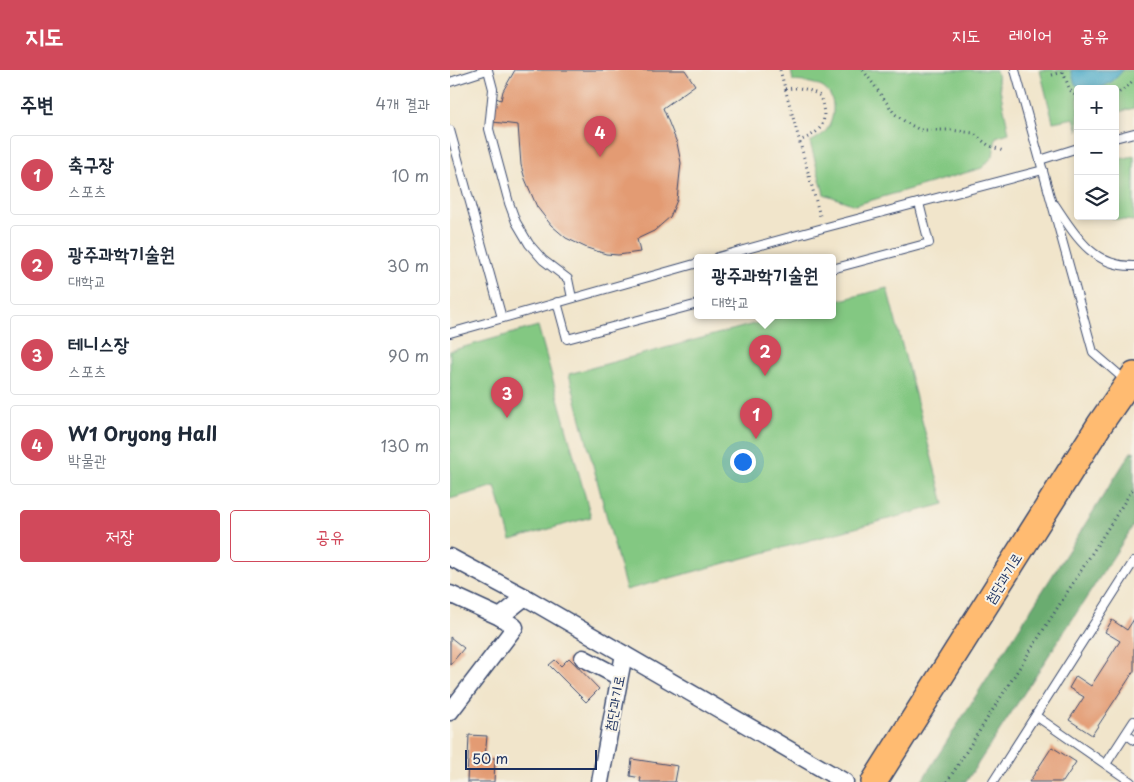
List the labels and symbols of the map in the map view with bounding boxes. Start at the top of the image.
pin: 4 [584,116,616,157]
pin: 2 [749,335,781,376]
pin: 3 [491,377,523,418]
pin: 1 [740,398,772,439]
your location [730,449,756,475]
street label: 첨단과기로 [979,549,1027,607]
street label: 첨단과기로 [598,673,630,733]
scale bar [465,747,598,770]

